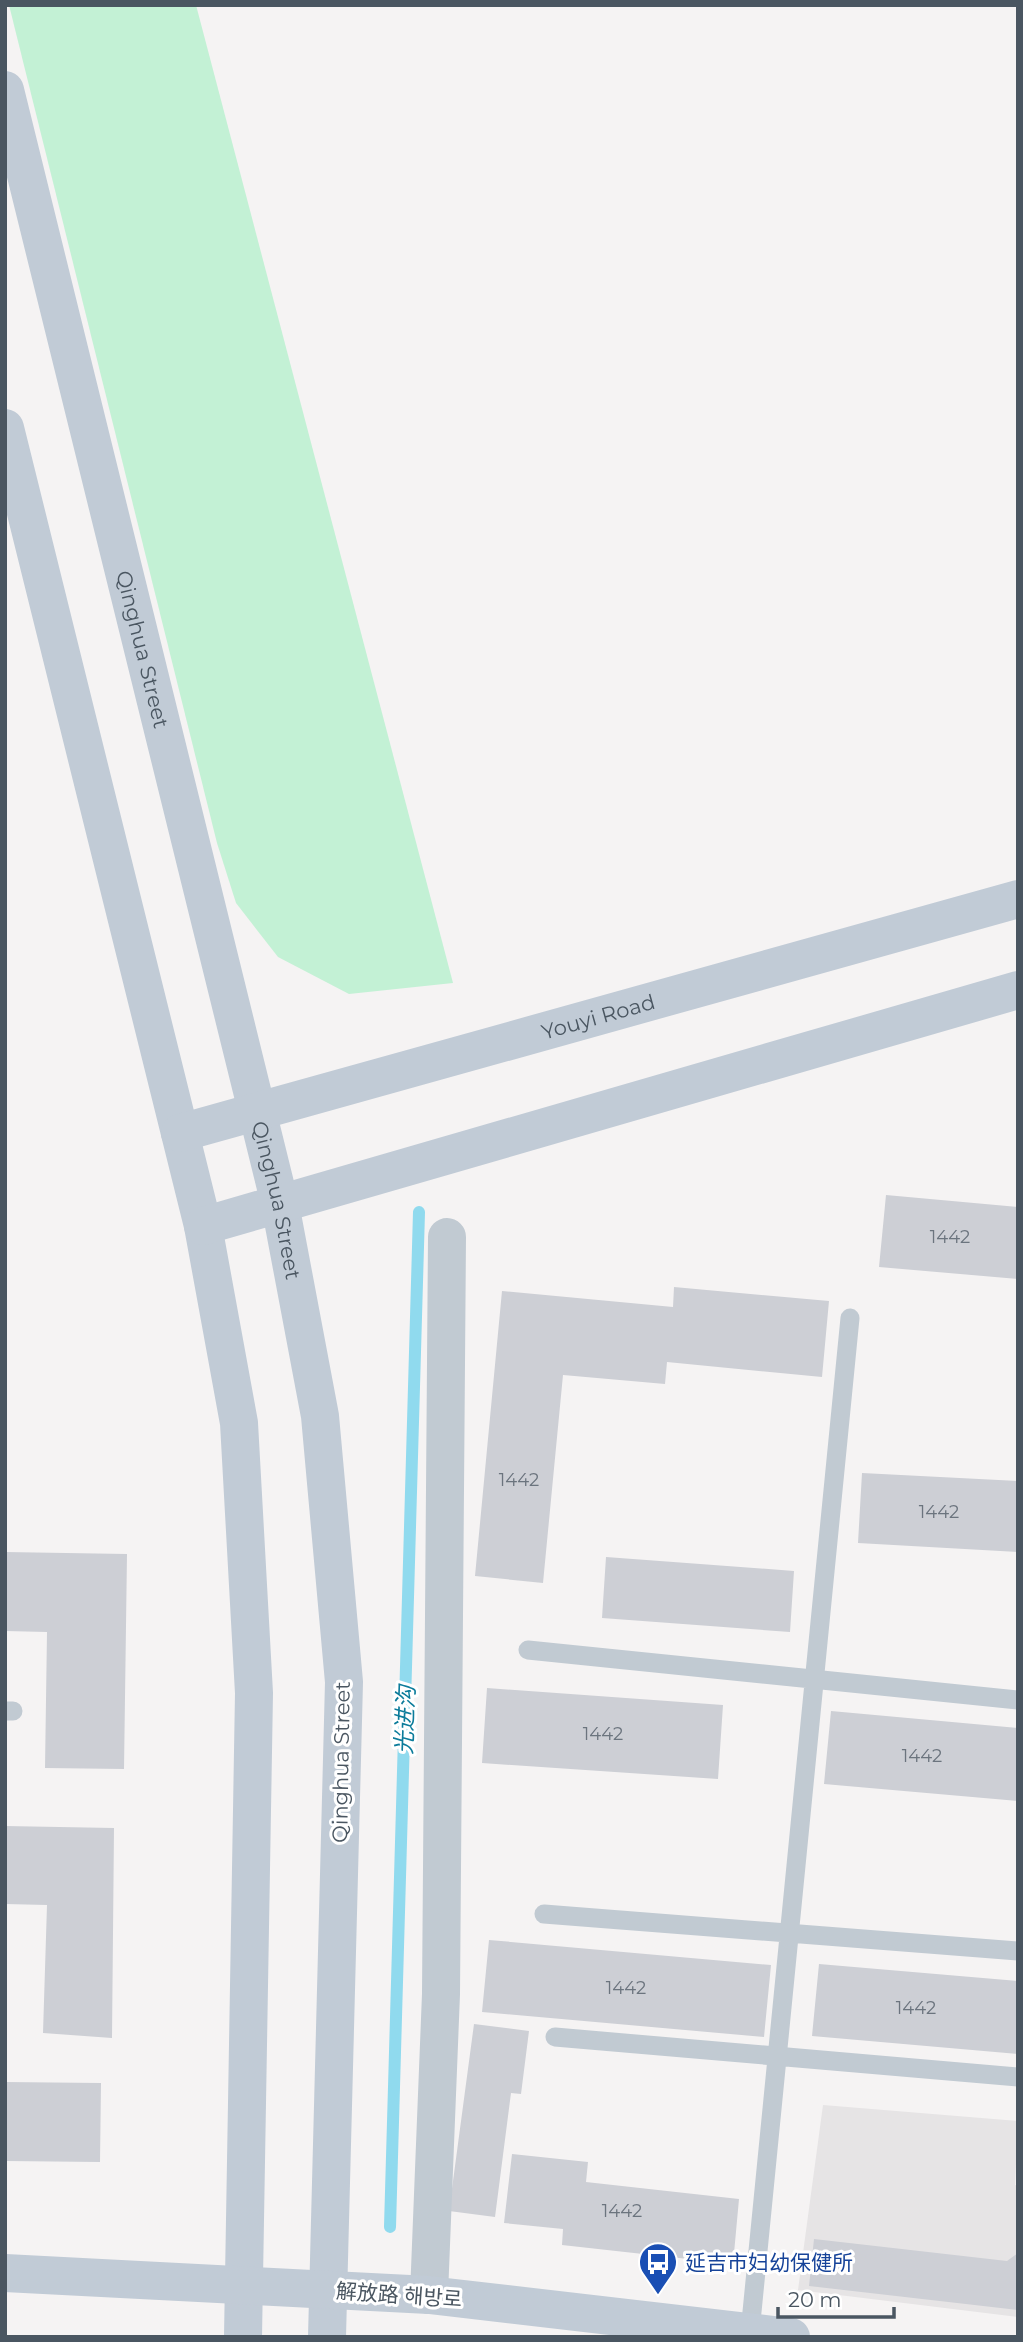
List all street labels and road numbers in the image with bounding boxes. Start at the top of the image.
street label: Qinghua Street [112,568,175,731]
street label: Youyi Road [538,989,658,1044]
street label: Qinghua Street [247,1118,306,1281]
street label: Qinghua Street [327,1681,355,1843]
street label: 解放路 해방로 [335,2278,463,2312]

